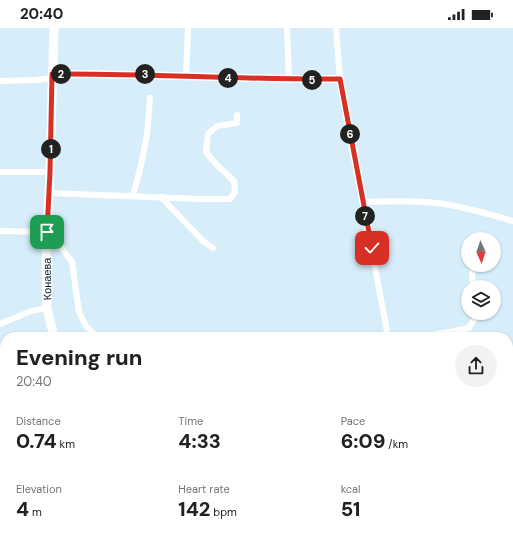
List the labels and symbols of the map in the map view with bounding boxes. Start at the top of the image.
pin: 2 [51,64,71,84]
pin: 3 [135,64,155,84]
pin: 4 [218,68,238,88]
pin: 5 [302,70,322,90]
pin: 6 [340,124,360,144]
pin: 1 [41,139,61,159]
pin: 7 [355,206,375,226]
pin [30,215,64,249]
pin [355,231,389,265]
north arrow [461,232,501,272]
street label: Конаева [40,257,54,300]

